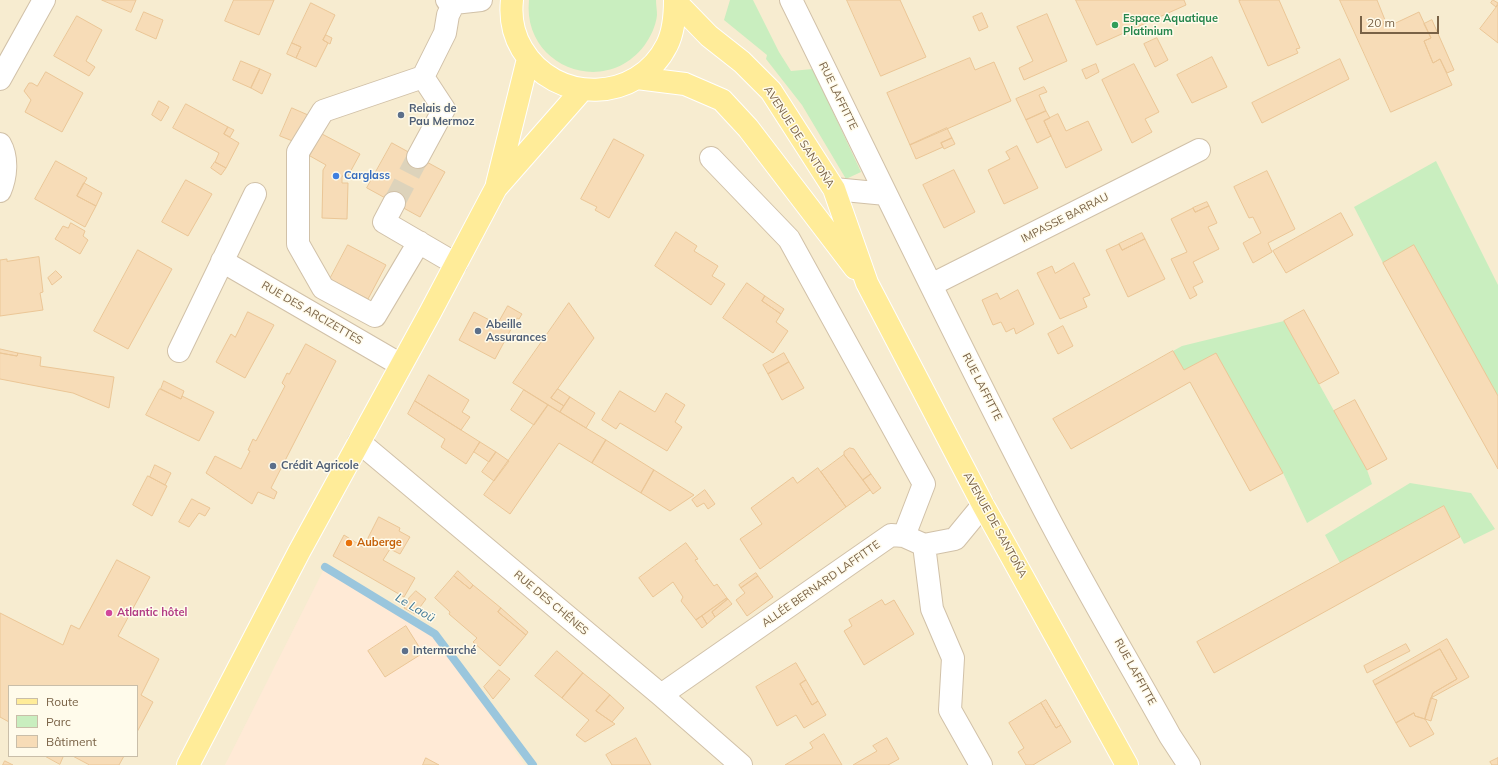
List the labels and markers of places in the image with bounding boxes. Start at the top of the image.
place label: Espace Aquatique Platinium [1123,12,1218,38]
marker: Espace Aquatique Platinium [1110,20,1120,30]
place label: Relais de Pau Mermoz [409,102,474,128]
marker: Relais de Pau Mermoz [396,110,406,120]
place label: Carglass [344,169,390,183]
marker: Carglass [331,171,341,181]
place label: Abeille Assurances [486,318,546,344]
marker: Abeille Assurances [473,326,483,336]
place label: Crédit Agricole [281,459,359,473]
marker: Crédit Agricole [268,461,278,471]
place label: Auberge [357,536,402,550]
marker: Auberge [344,538,354,548]
place label: Atlantic hôtel [117,606,187,620]
marker: Atlantic hôtel [104,608,114,618]
place label: Intermarché [413,644,476,658]
marker: Intermarché [400,646,410,656]

